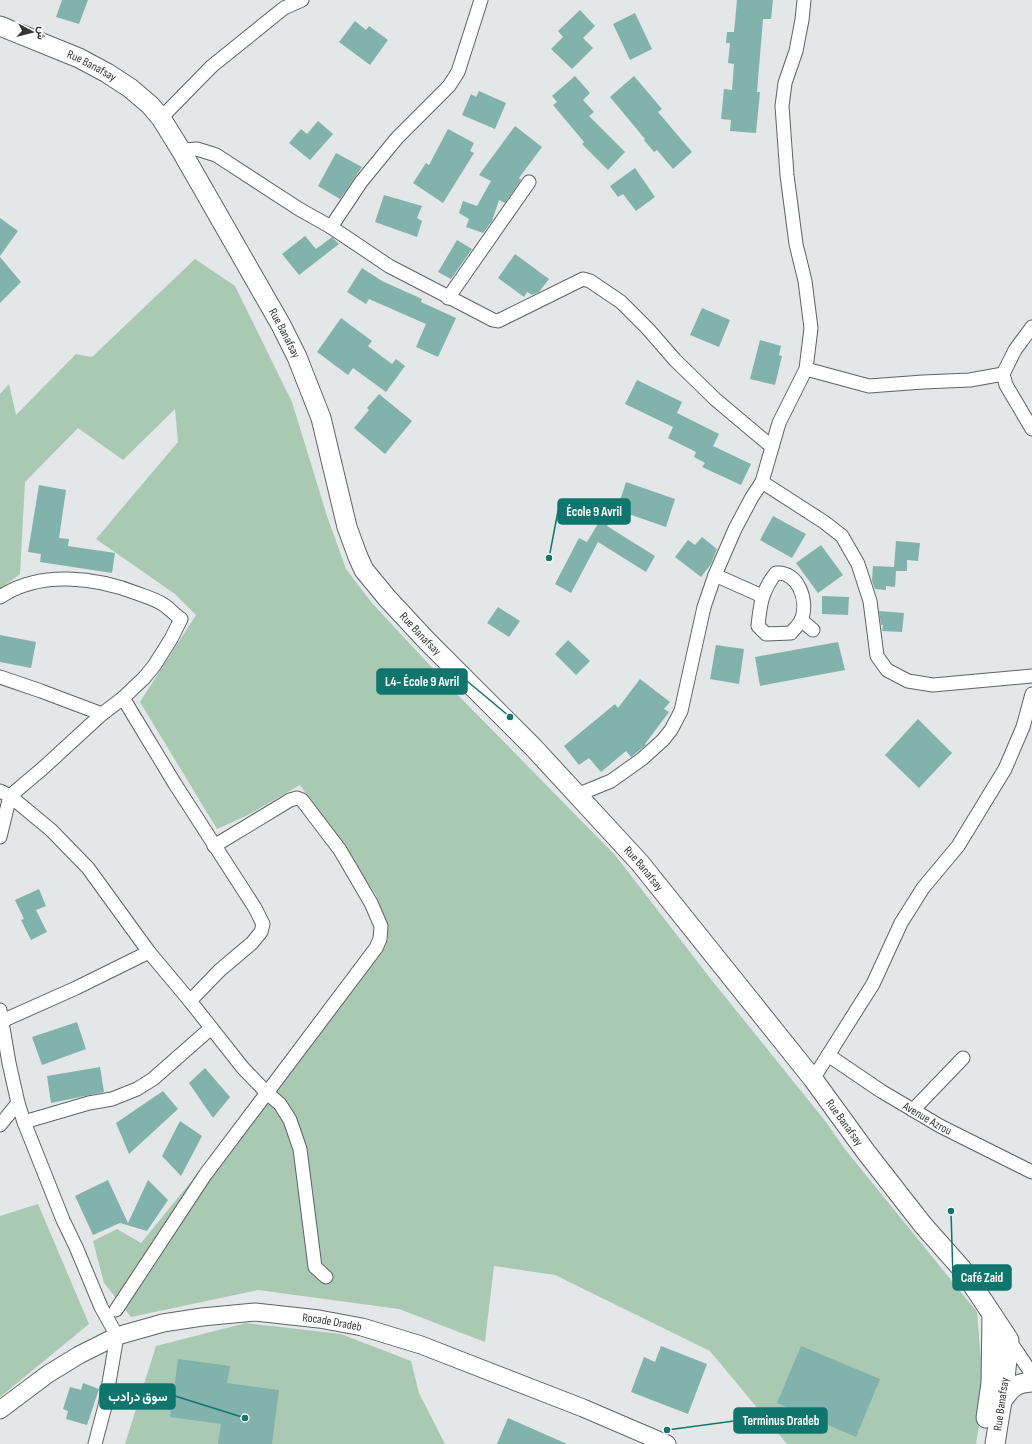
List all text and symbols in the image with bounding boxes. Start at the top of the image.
north arrow [12,12,52,52]
text: ش [34,26,49,41]
street label: Rue Banafsay [65,47,120,85]
street label: Rue Banafsay [265,306,304,361]
callout: École 9 Avril [558,499,630,524]
text: École 9 Avril [566,504,622,520]
street label: Rue Banafsay [396,609,444,659]
callout: L4- École 9 Avril [377,669,467,694]
text: L4- École 9 Avril [385,674,459,690]
street label: Rue Banafsay [620,843,667,895]
street label: Rue Banafsay [822,1097,866,1149]
street label: Avenue Azrou [899,1098,954,1139]
callout: Café Zaid [953,1265,1011,1290]
text: Café Zaid [961,1270,1004,1286]
street label: Rocade Dradeb [301,1310,363,1335]
street label: Rue Banafsay [990,1376,1013,1432]
callout: سوق درادب [100,1384,175,1409]
text: سوق درادب [108,1389,168,1405]
callout: Terminus Dradeb [734,1408,827,1433]
text: Terminus Dradeb [743,1413,820,1429]

